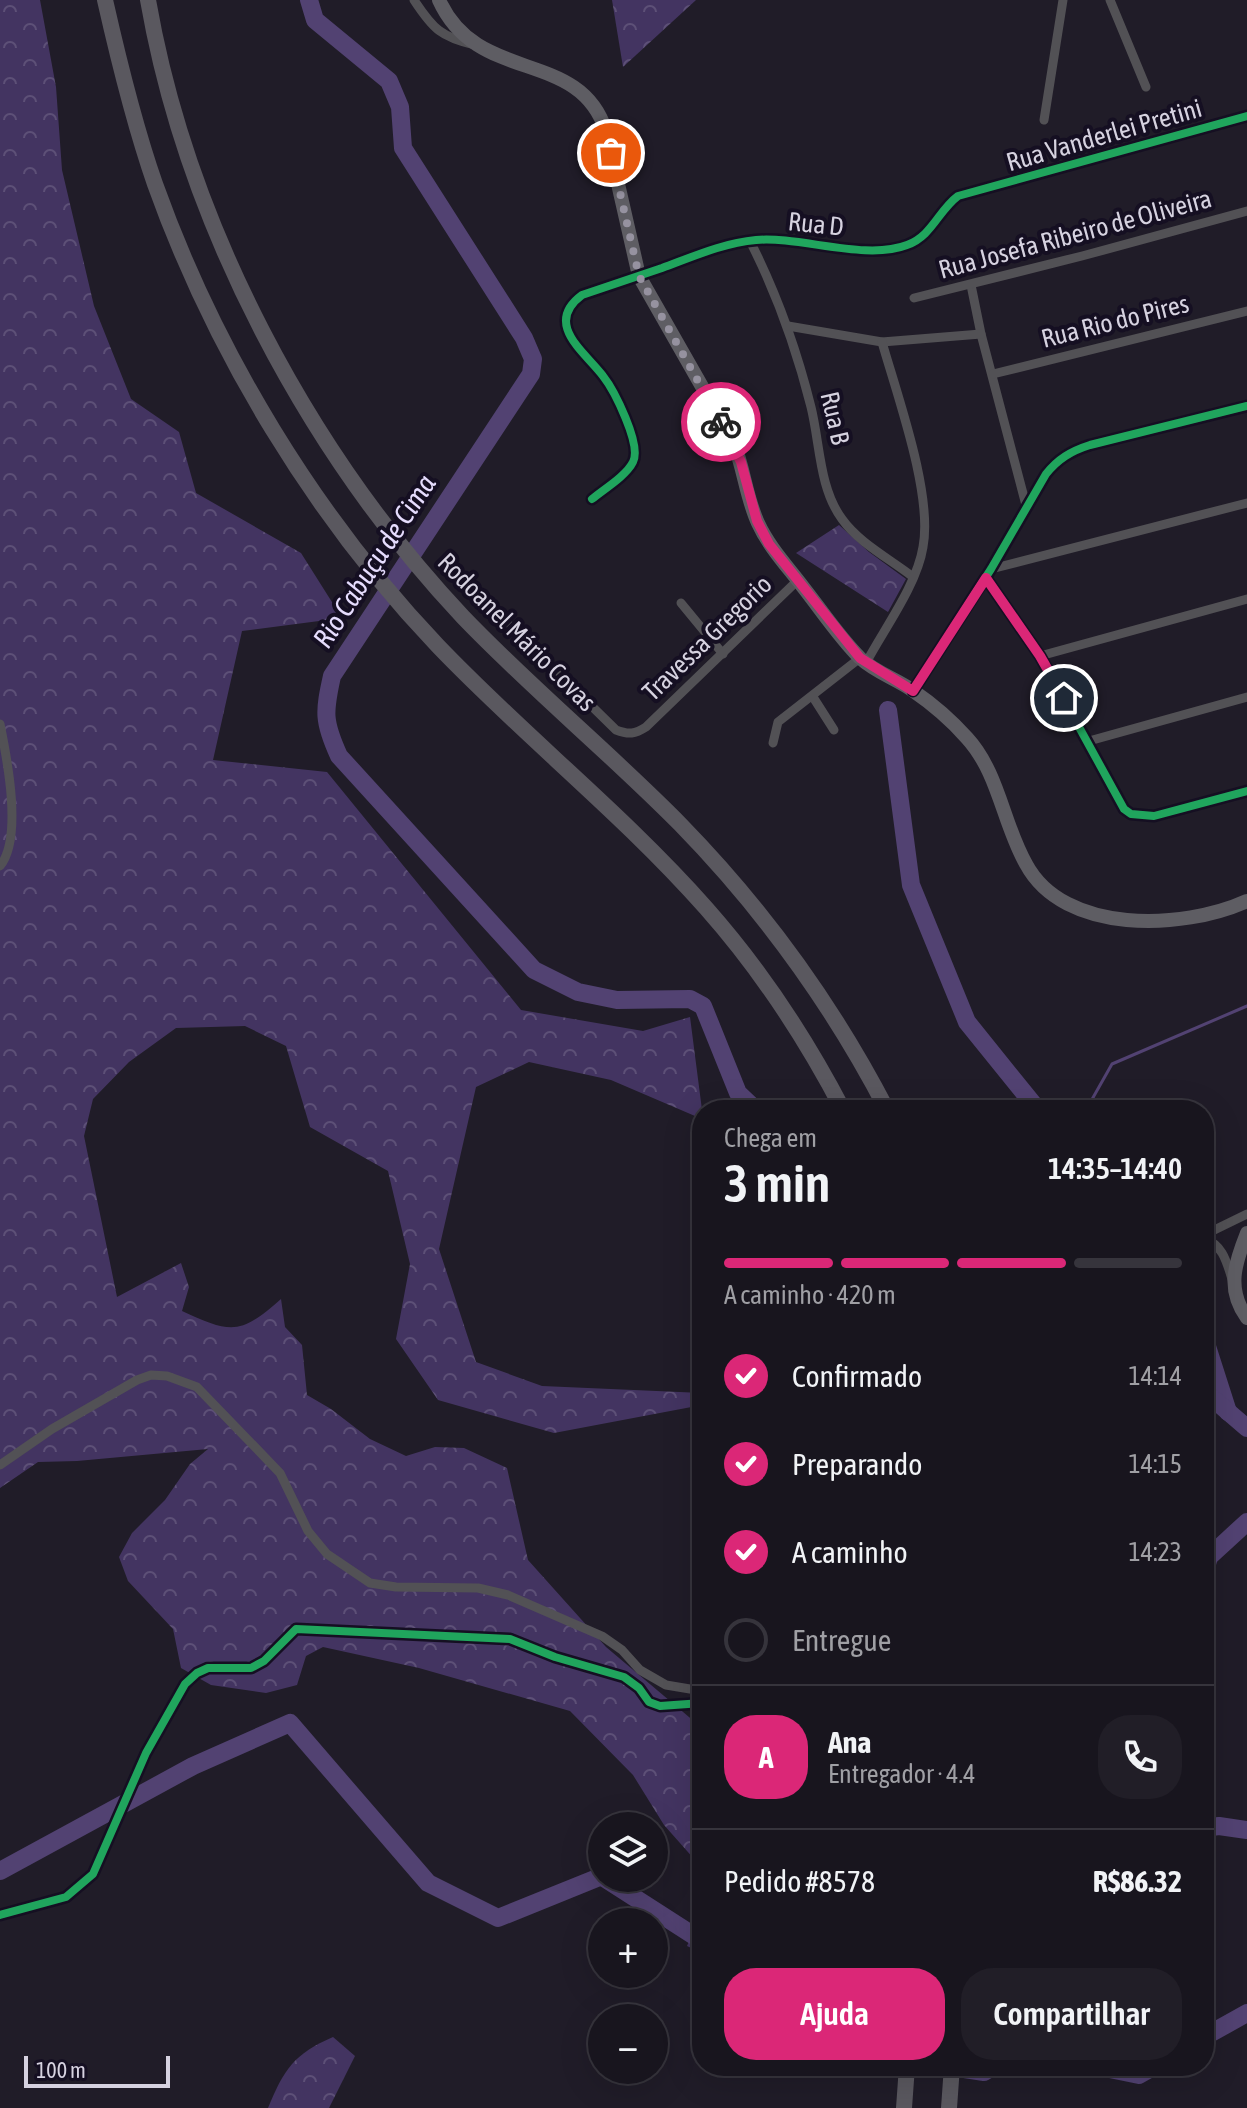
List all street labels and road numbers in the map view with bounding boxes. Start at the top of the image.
street label: Rua Vanderlei Pretini [1003,93,1205,177]
street label: Rua Josefa Ribeiro de Oliveira [935,183,1215,285]
street label: Rua D [787,206,845,242]
street label: Rua Rio do Pires [1038,288,1192,354]
street label: Rua B [814,389,856,448]
street label: Rodoanel Mário Covas [432,547,602,717]
street label: Travessa Gregorio [636,569,778,707]

